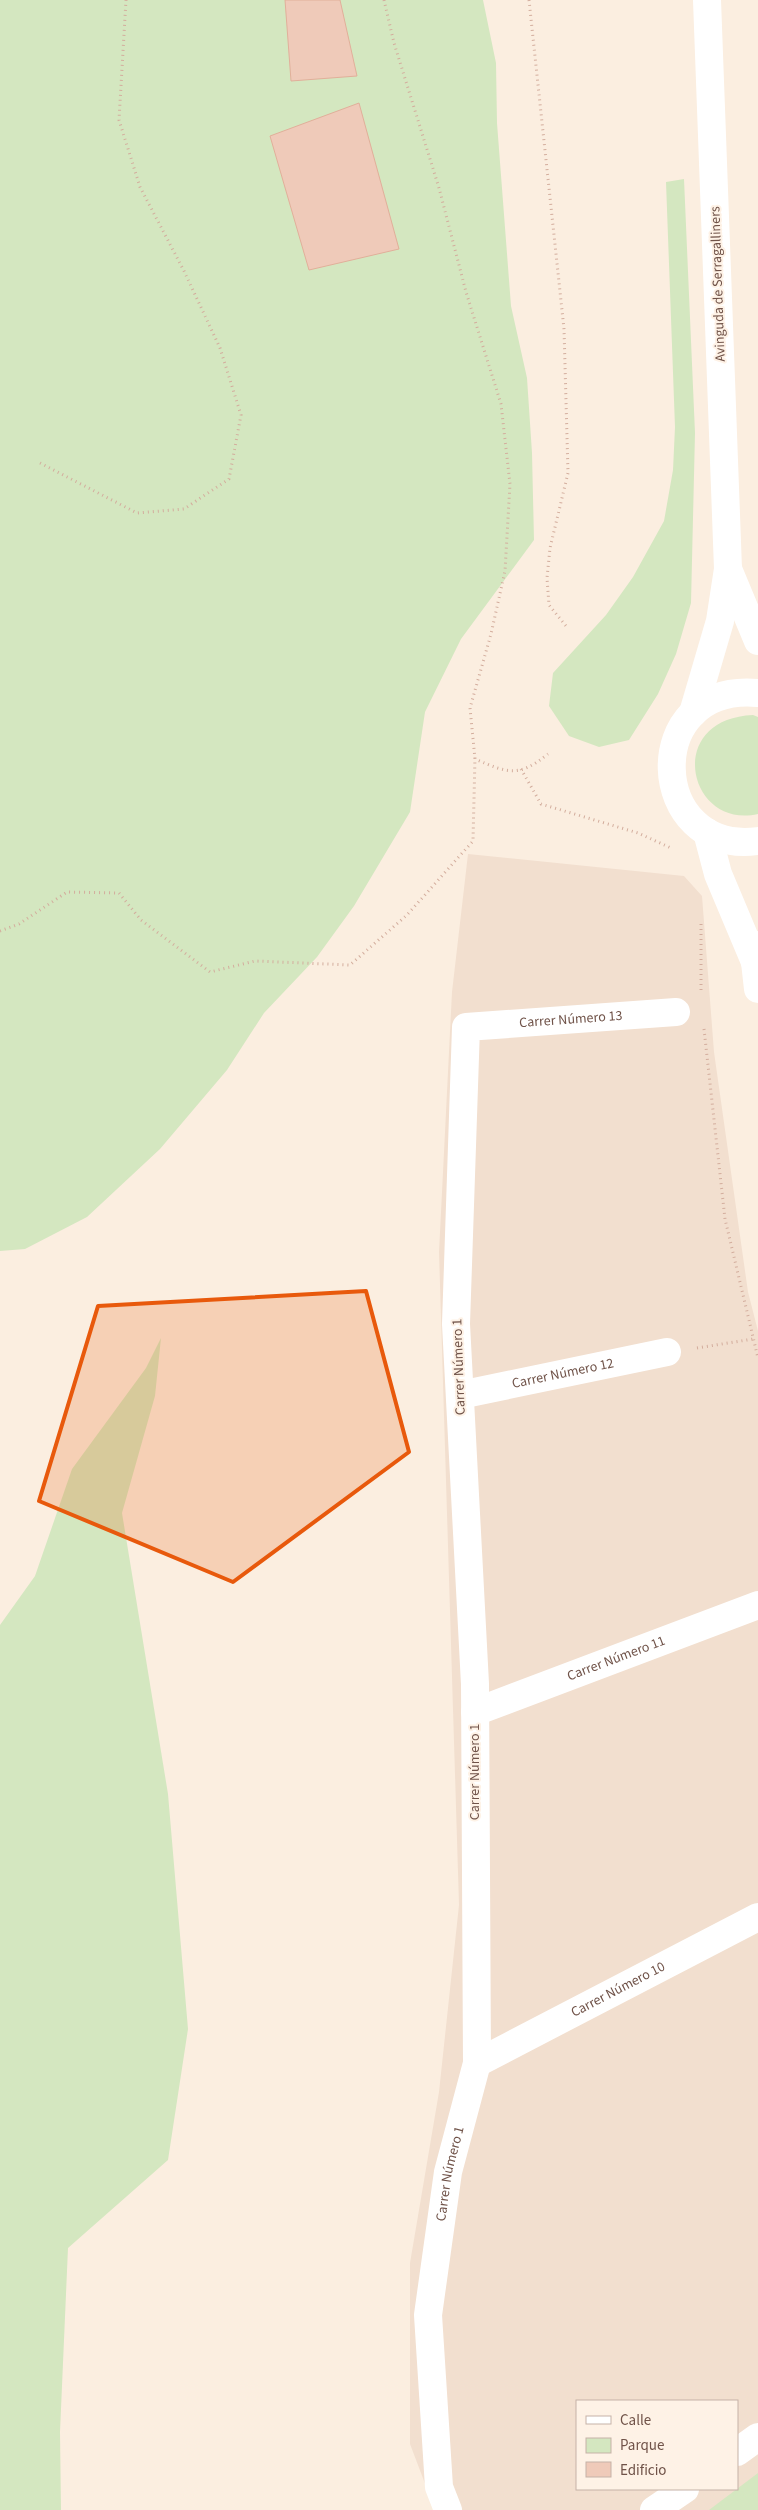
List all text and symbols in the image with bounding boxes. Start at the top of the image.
street label: Avinguda de Serragalliners [705,206,731,362]
street label: Carrer Número 13 [518,1006,623,1033]
street label: Carrer Número 1 [447,1318,471,1416]
street label: Carrer Número 12 [510,1353,616,1394]
street label: Carrer Número 11 [564,1631,668,1686]
street label: Carrer Número 1 [465,1724,485,1820]
street label: Carrer Número 10 [568,1957,669,2022]
street label: Carrer Número 1 [431,2124,470,2223]
legend [576,2400,738,2490]
text: Calle [620,2410,651,2431]
text: Parque [620,2435,664,2456]
text: Edificio [620,2460,667,2481]

